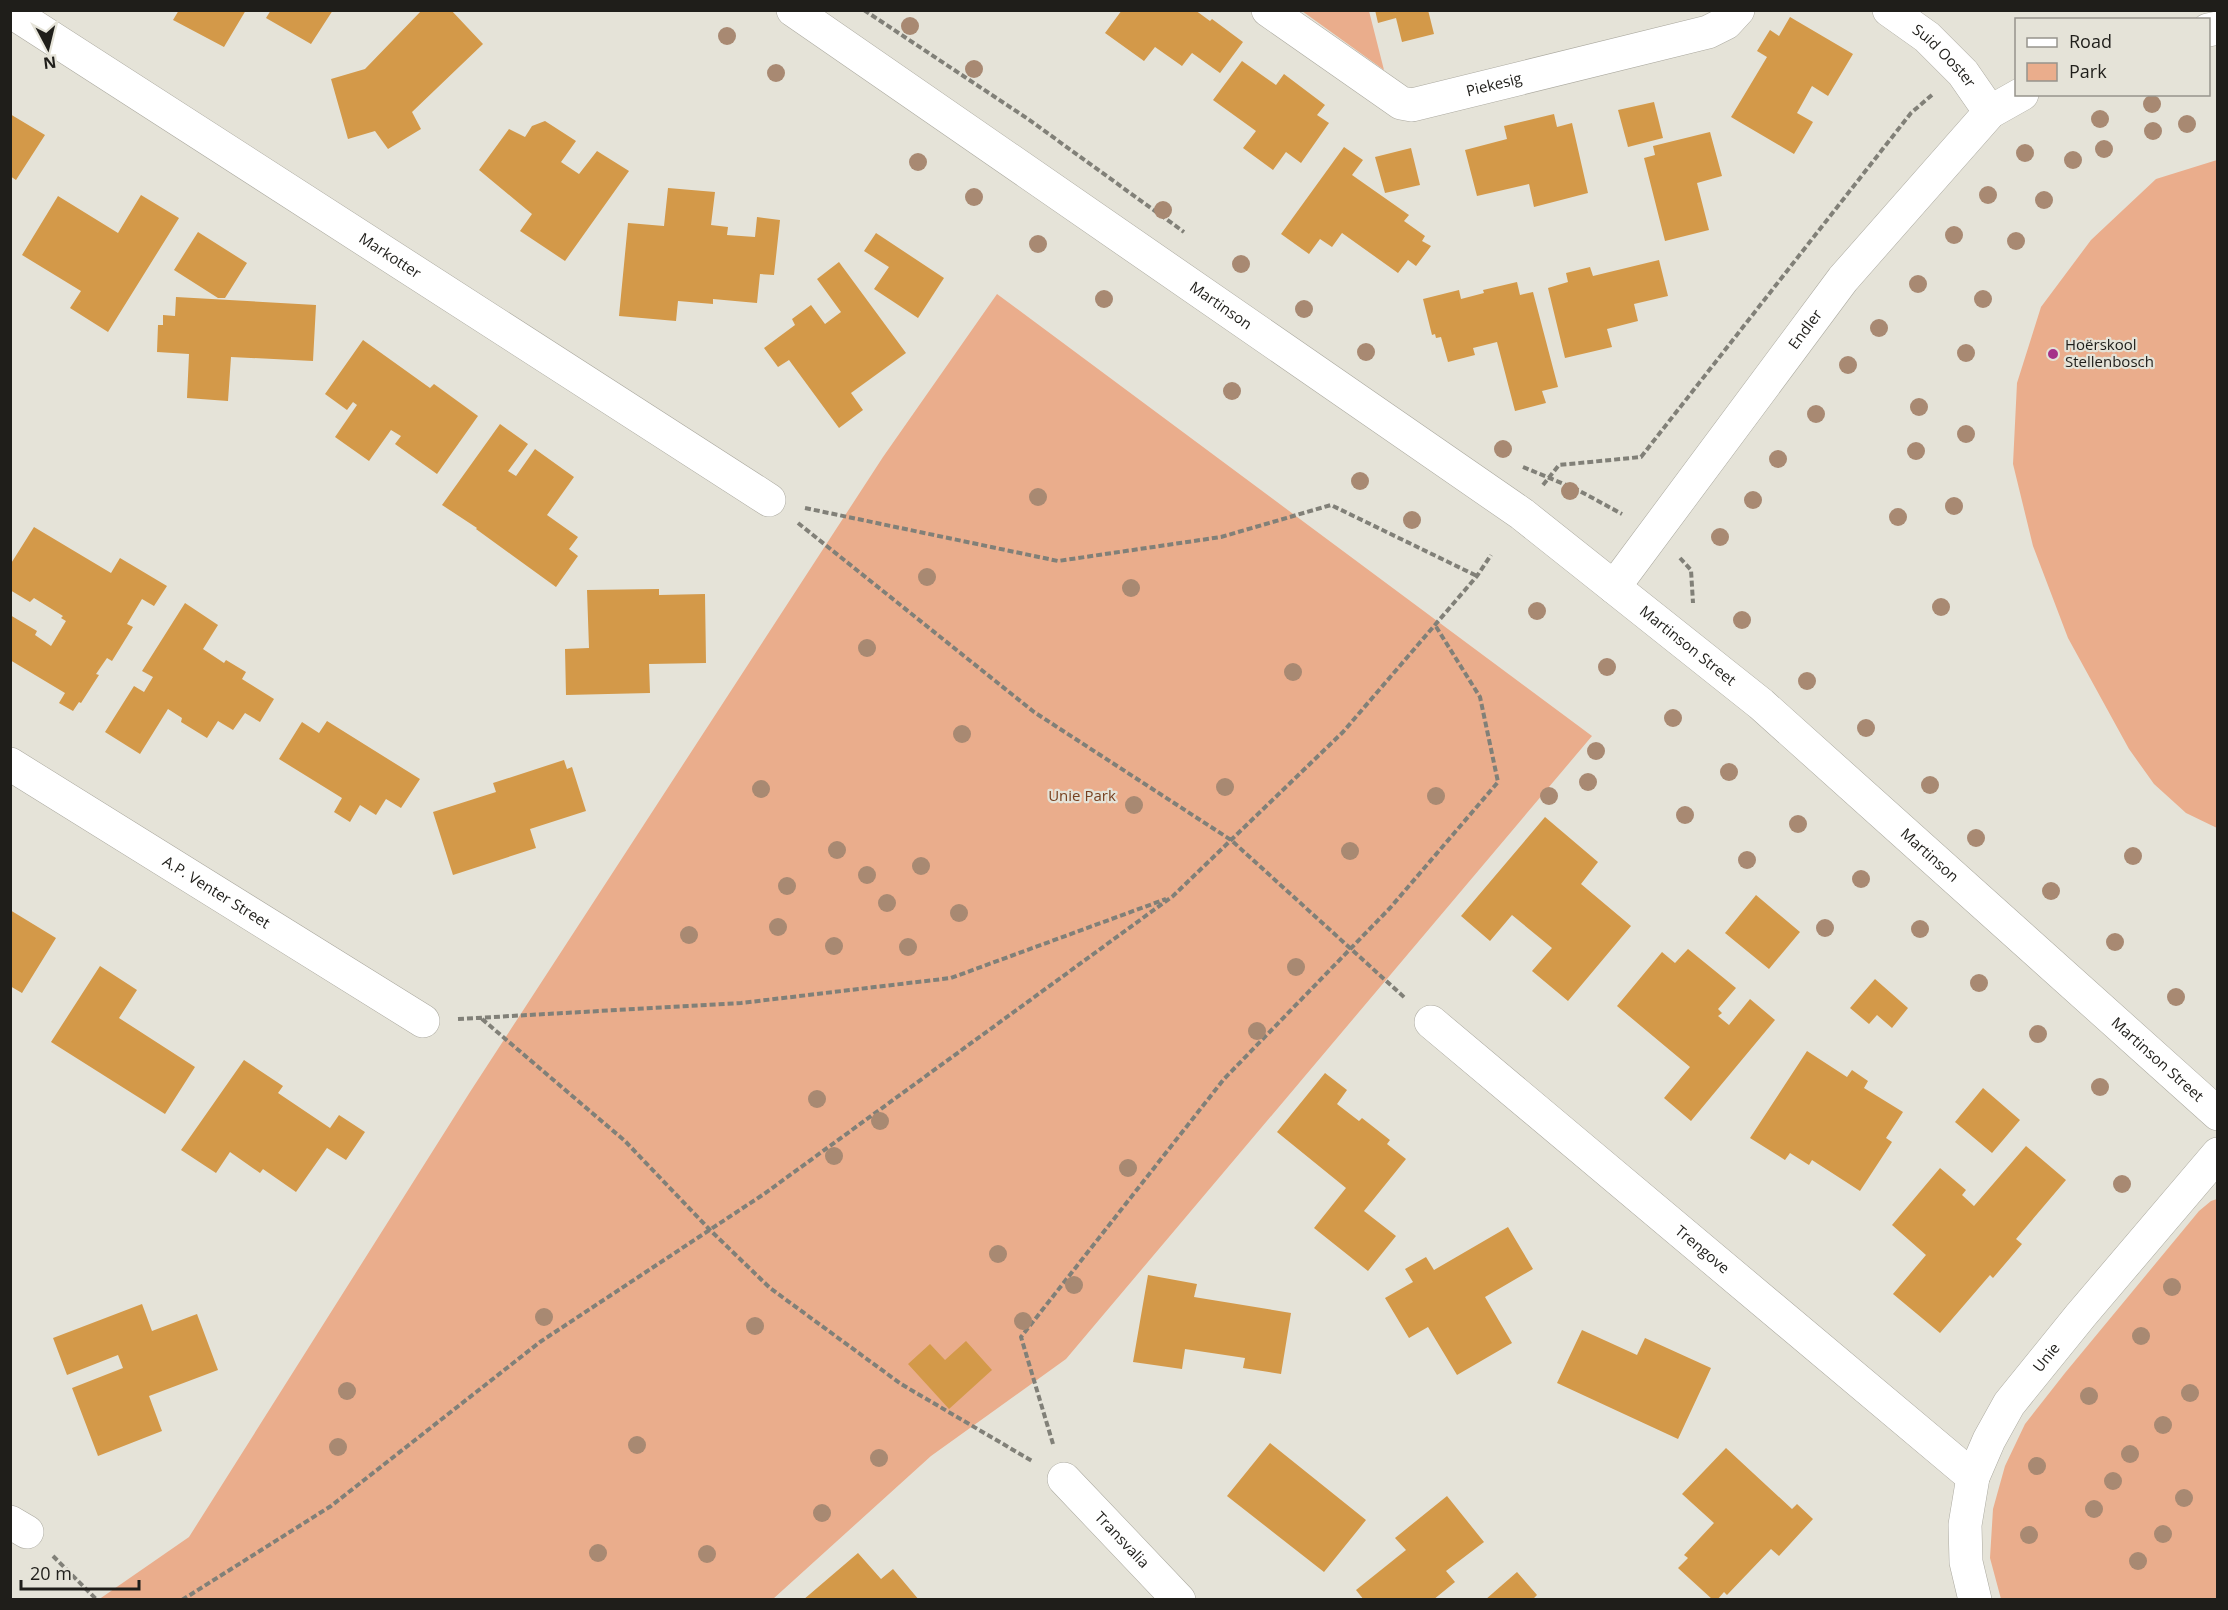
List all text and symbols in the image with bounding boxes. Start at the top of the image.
north arrow [18,18,78,78]
legend [2015,18,2210,96]
street label: Suid Ooster [1909,19,1981,91]
text: Road [2069,29,2112,53]
text: N [42,51,58,75]
text: Park [2069,59,2107,83]
street label: Piekesig [1464,67,1524,100]
street label: Markotter [356,228,425,282]
street label: Martinson [1186,276,1256,334]
street label: Endler [1783,305,1826,353]
place label: Hoërskool Stellenbosch [2065,334,2154,371]
marker: Hoërskool Stellenbosch [2046,347,2060,361]
street label: Martinson Street [1636,601,1741,689]
park label: Unie Park [1048,785,1116,805]
street label: Martinson [1897,823,1964,886]
street label: A.P. Venter Street [159,851,274,932]
street label: Martinson Street [2108,1012,2208,1106]
street label: Trengove [1671,1220,1734,1277]
street label: Unie [2028,1338,2064,1376]
street label: Transvalia [1091,1507,1154,1572]
scale bar [21,1553,140,1591]
text: 20 m [30,1561,72,1585]

